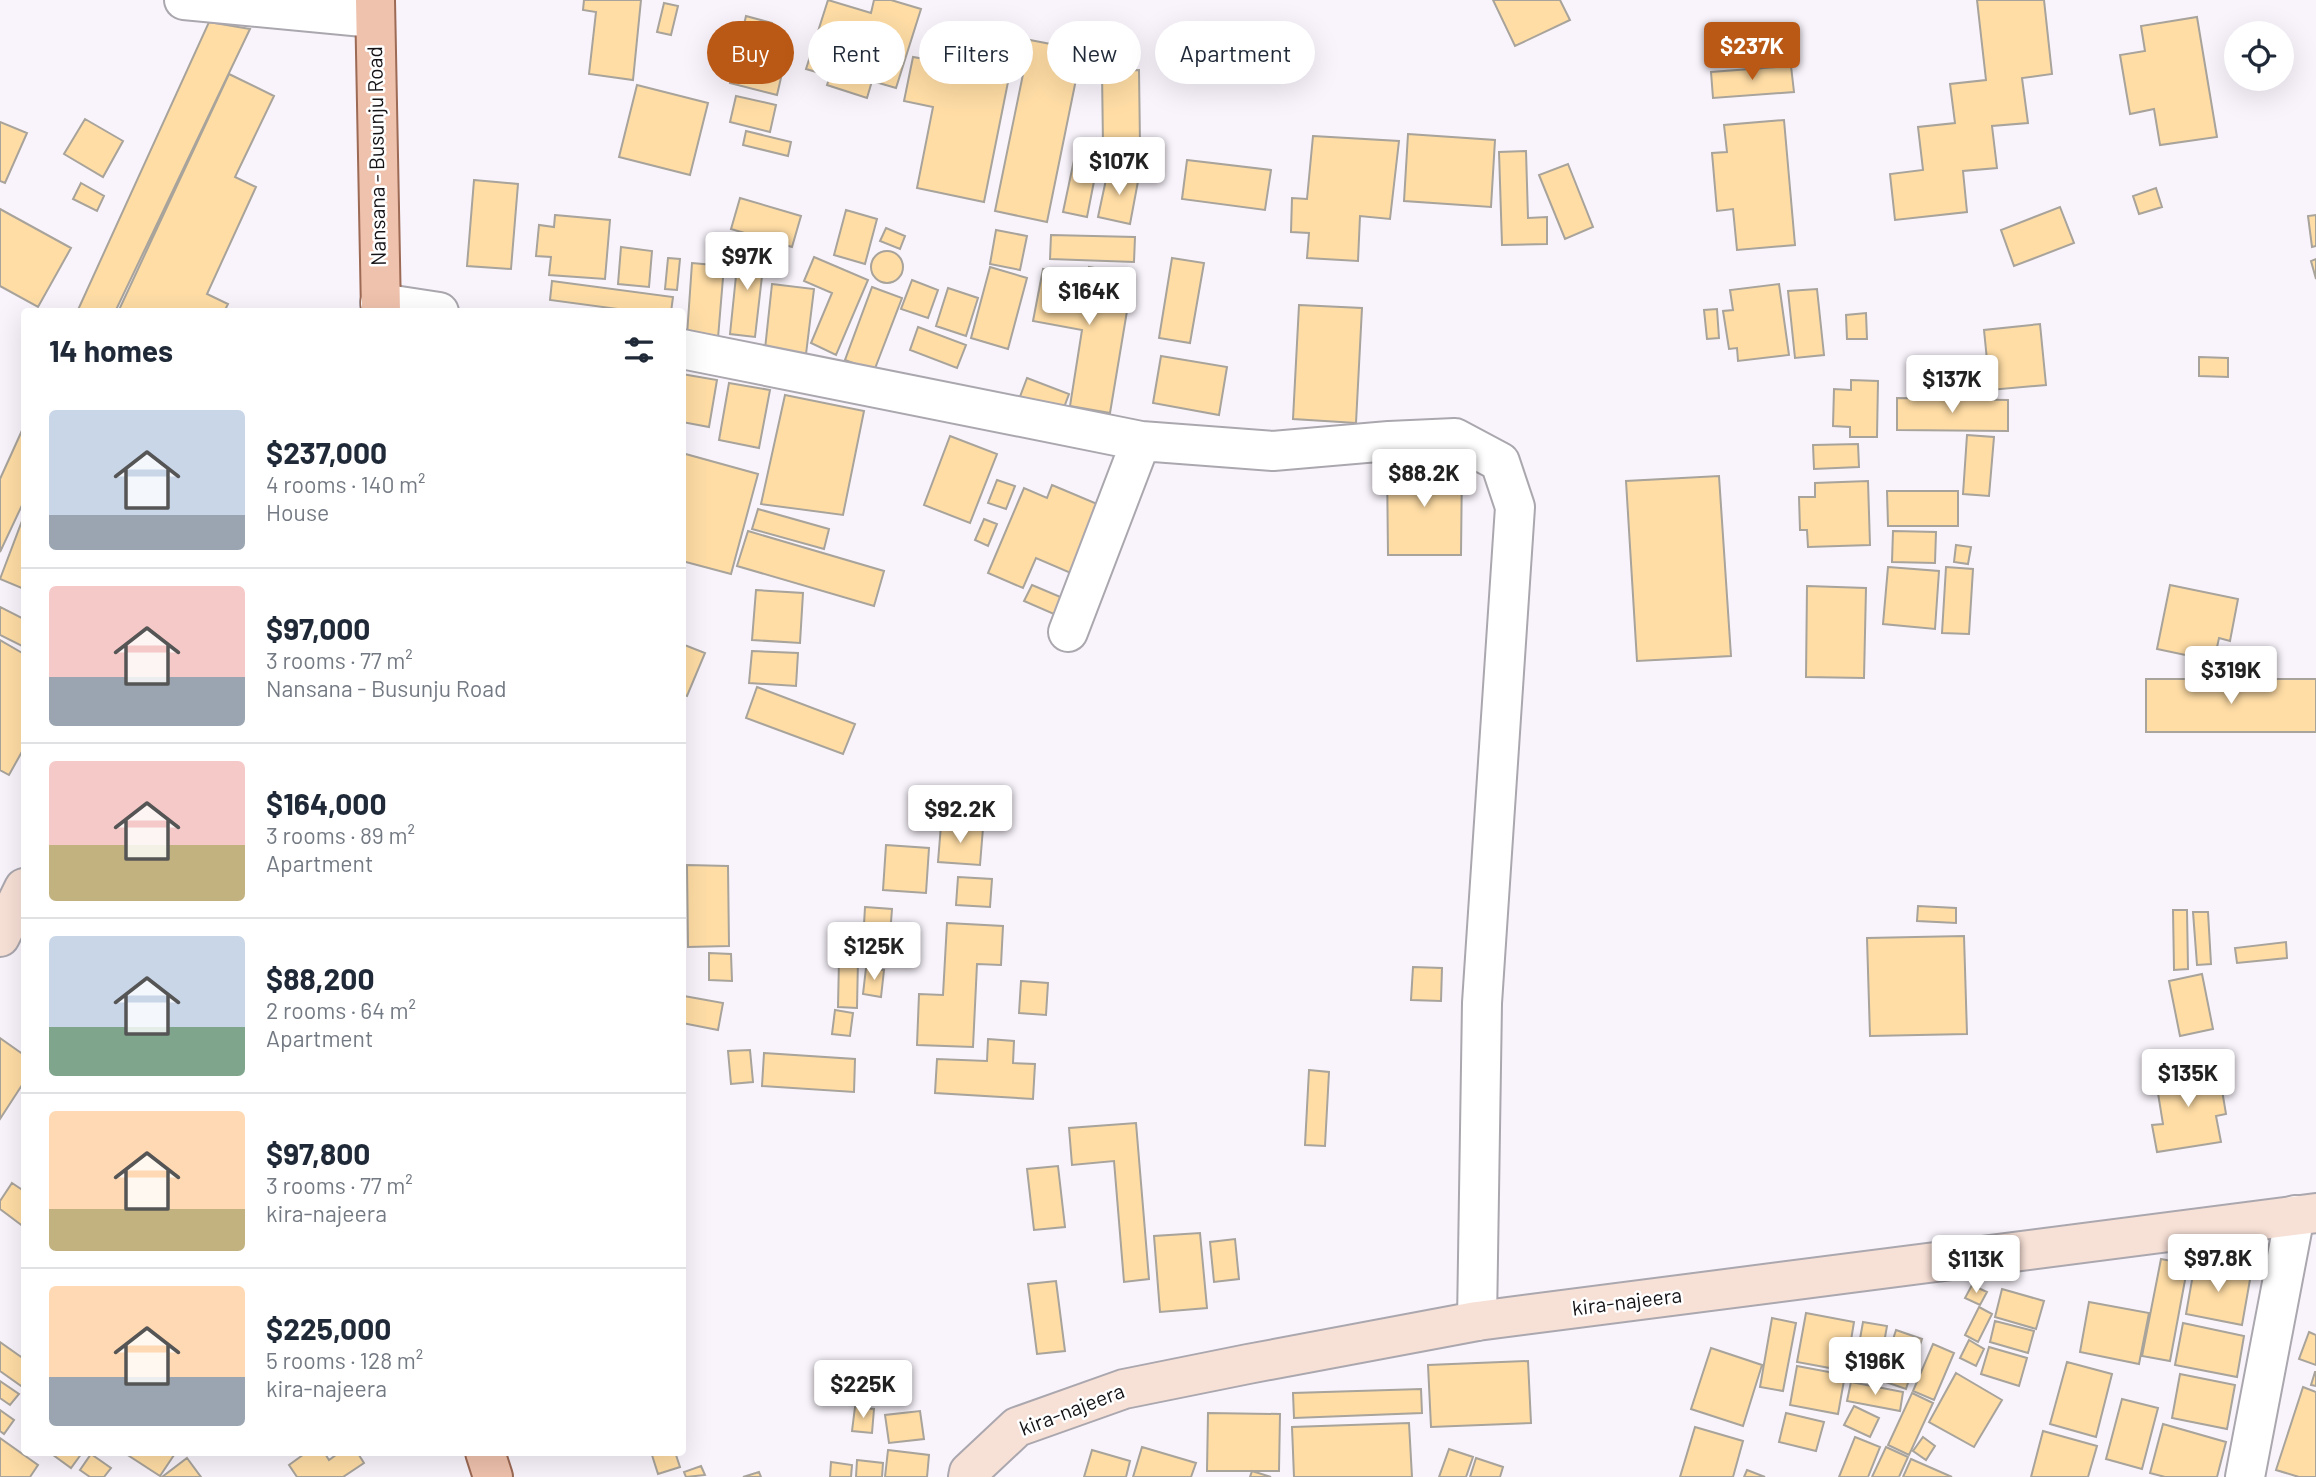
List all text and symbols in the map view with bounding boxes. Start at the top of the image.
chip: Buy [707,21,794,84]
chip: Rent [808,21,905,84]
chip: Filters [919,21,1033,84]
chip: New [1047,21,1141,84]
chip: Apartment [1155,21,1315,84]
map controls [2224,21,2294,91]
button: locate [2224,21,2294,91]
pin: $237K [1703,22,1801,82]
text: $237K [1720,31,1784,59]
street label: Nansana - Busunju Road [361,46,390,266]
pin: $107K [1070,138,1168,197]
text: $107K [1089,146,1149,174]
pin: $97K [706,232,788,292]
text: $97K [721,241,773,269]
pin: $164K [1040,268,1138,327]
text: $164K [1058,276,1120,304]
icon: filters [620,331,658,369]
text: 14 homes [49,332,173,368]
pin: $137K [1903,356,2001,415]
text: $137K [1922,364,1982,392]
text: $237,000 [266,434,387,470]
icon: home [105,438,189,522]
pin: $88.2K [1367,449,1481,509]
text: $88.2K [1388,458,1460,486]
text: 4 rooms · 140 m² [266,470,426,498]
text: House [266,498,329,526]
text: $97,000 [266,610,370,646]
icon: home [105,614,189,698]
text: 3 rooms · 77 m² [266,646,413,674]
pin: $319K [2182,646,2280,706]
text: $319K [2201,655,2261,683]
text: Nansana - Busunju Road [266,674,507,702]
text: $164,000 [266,785,387,821]
pin: $92.2K [903,786,1017,845]
icon: home [105,789,189,873]
text: $92.2K [924,794,996,822]
text: 3 rooms · 89 m² [266,821,415,849]
text: Apartment [266,849,373,877]
pin: $125K [825,922,923,982]
text: $125K [844,931,904,959]
text: $88,200 [266,960,375,996]
icon: home [105,964,189,1048]
text: 2 rooms · 64 m² [266,996,416,1024]
text: Apartment [266,1024,373,1052]
pin: $135K [2139,1050,2237,1109]
text: $135K [2158,1058,2218,1086]
text: $97,800 [266,1135,370,1171]
icon: home [105,1139,189,1223]
text: 3 rooms · 77 m² [266,1171,413,1199]
text: kira-najeera [266,1199,387,1227]
pin: $97.8K [2161,1234,2275,1294]
pin: $113K [1927,1236,2025,1295]
text: $97.8K [2184,1243,2252,1271]
text: $113K [1948,1244,2004,1272]
street label: kira-najeera [1571,1281,1683,1320]
text: $225,000 [266,1310,391,1346]
icon: home [105,1314,189,1398]
pin: $196K [1826,1338,1924,1397]
text: 5 rooms · 128 m² [266,1346,423,1374]
text: $196K [1845,1346,1905,1374]
pin: $225K [814,1360,912,1420]
text: $225K [830,1369,896,1397]
text: kira-najeera [266,1374,387,1402]
street label: kira-najeera [1015,1377,1127,1440]

